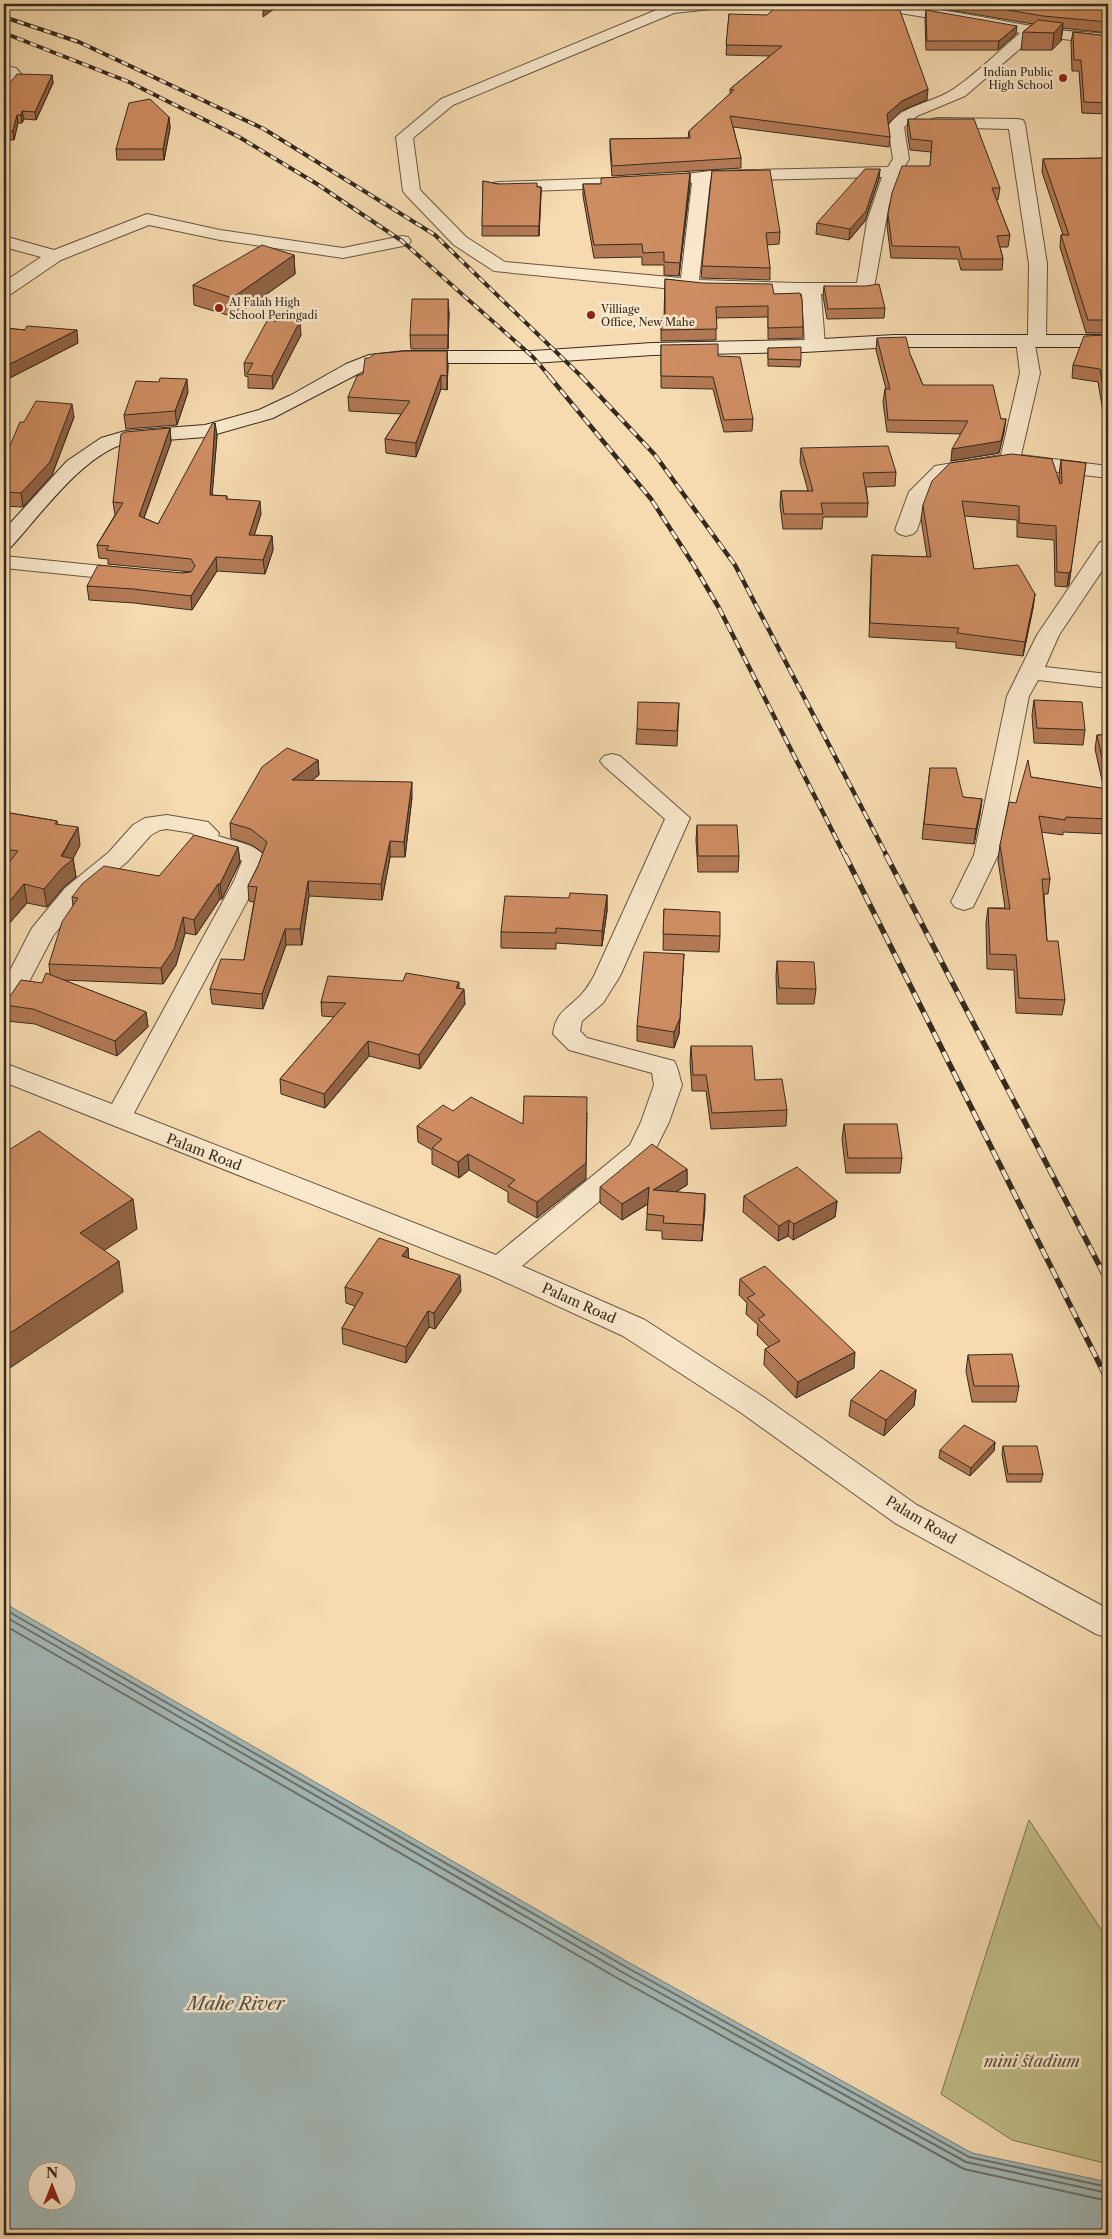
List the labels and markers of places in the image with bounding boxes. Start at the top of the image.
place label: Indian Public High School [983,65,1054,92]
marker: Indian Public High School [1057,72,1069,84]
place label: Al Falah High School Peringadi [228,295,318,322]
marker: Al Falah High School Peringadi [213,302,225,314]
place label: Villiage Office, New Mahe [600,302,695,329]
marker: Villiage Office, New Mahe [585,309,597,321]

